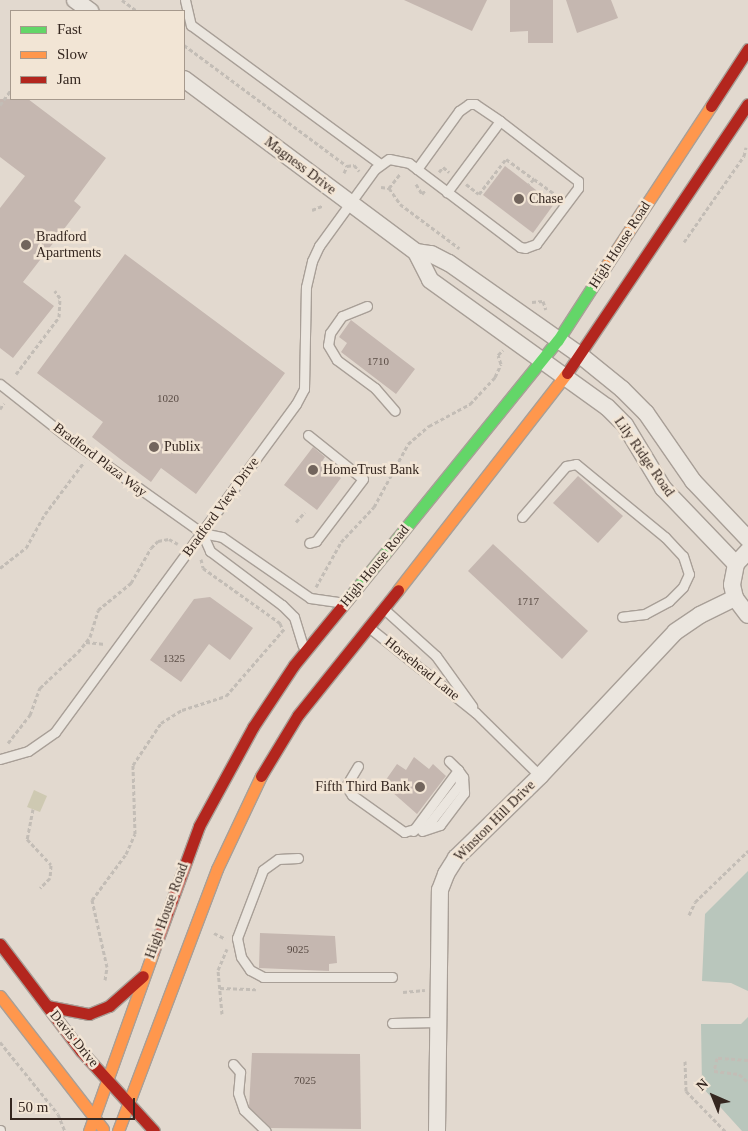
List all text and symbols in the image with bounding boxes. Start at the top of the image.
legend [10,10,185,100]
text: Fast [57,21,82,37]
text: Slow [57,46,88,62]
text: Jam [57,71,81,87]
street label: Magness Drive [261,134,339,198]
place label: Chase [529,191,563,207]
marker: Chase [513,193,525,205]
street label: High House Road [586,198,654,292]
place label: Bradford Apartments [36,229,101,262]
marker: Bradford Apartments [20,239,32,251]
house number: 1710 [367,354,389,368]
house number: 1020 [157,391,179,405]
street label: Lily Ridge Road [610,414,678,500]
street label: Bradford Plaza Way [50,419,150,501]
place label: Publix [164,439,201,455]
marker: Publix [148,441,160,453]
street label: Bradford View Drive [179,454,263,560]
place label: HomeTrust Bank [323,462,419,478]
marker: HomeTrust Bank [307,464,319,476]
street label: High House Road [337,522,413,610]
house number: 1717 [517,594,539,608]
street label: Horsehead Lane [381,634,463,704]
house number: 1325 [163,651,185,665]
street label: Winston Hill Drive [451,777,539,865]
place label: Fifth Third Bank [315,779,410,795]
marker: Fifth Third Bank [414,781,426,793]
street label: High House Road [142,861,192,961]
house number: 9025 [287,942,309,956]
street label: Davis Drive [46,1007,102,1071]
north arrow [688,1071,738,1121]
house number: 7025 [294,1073,316,1087]
text: N [693,1076,711,1094]
scale bar [12,1088,138,1120]
text: 50 m [18,1099,48,1115]

